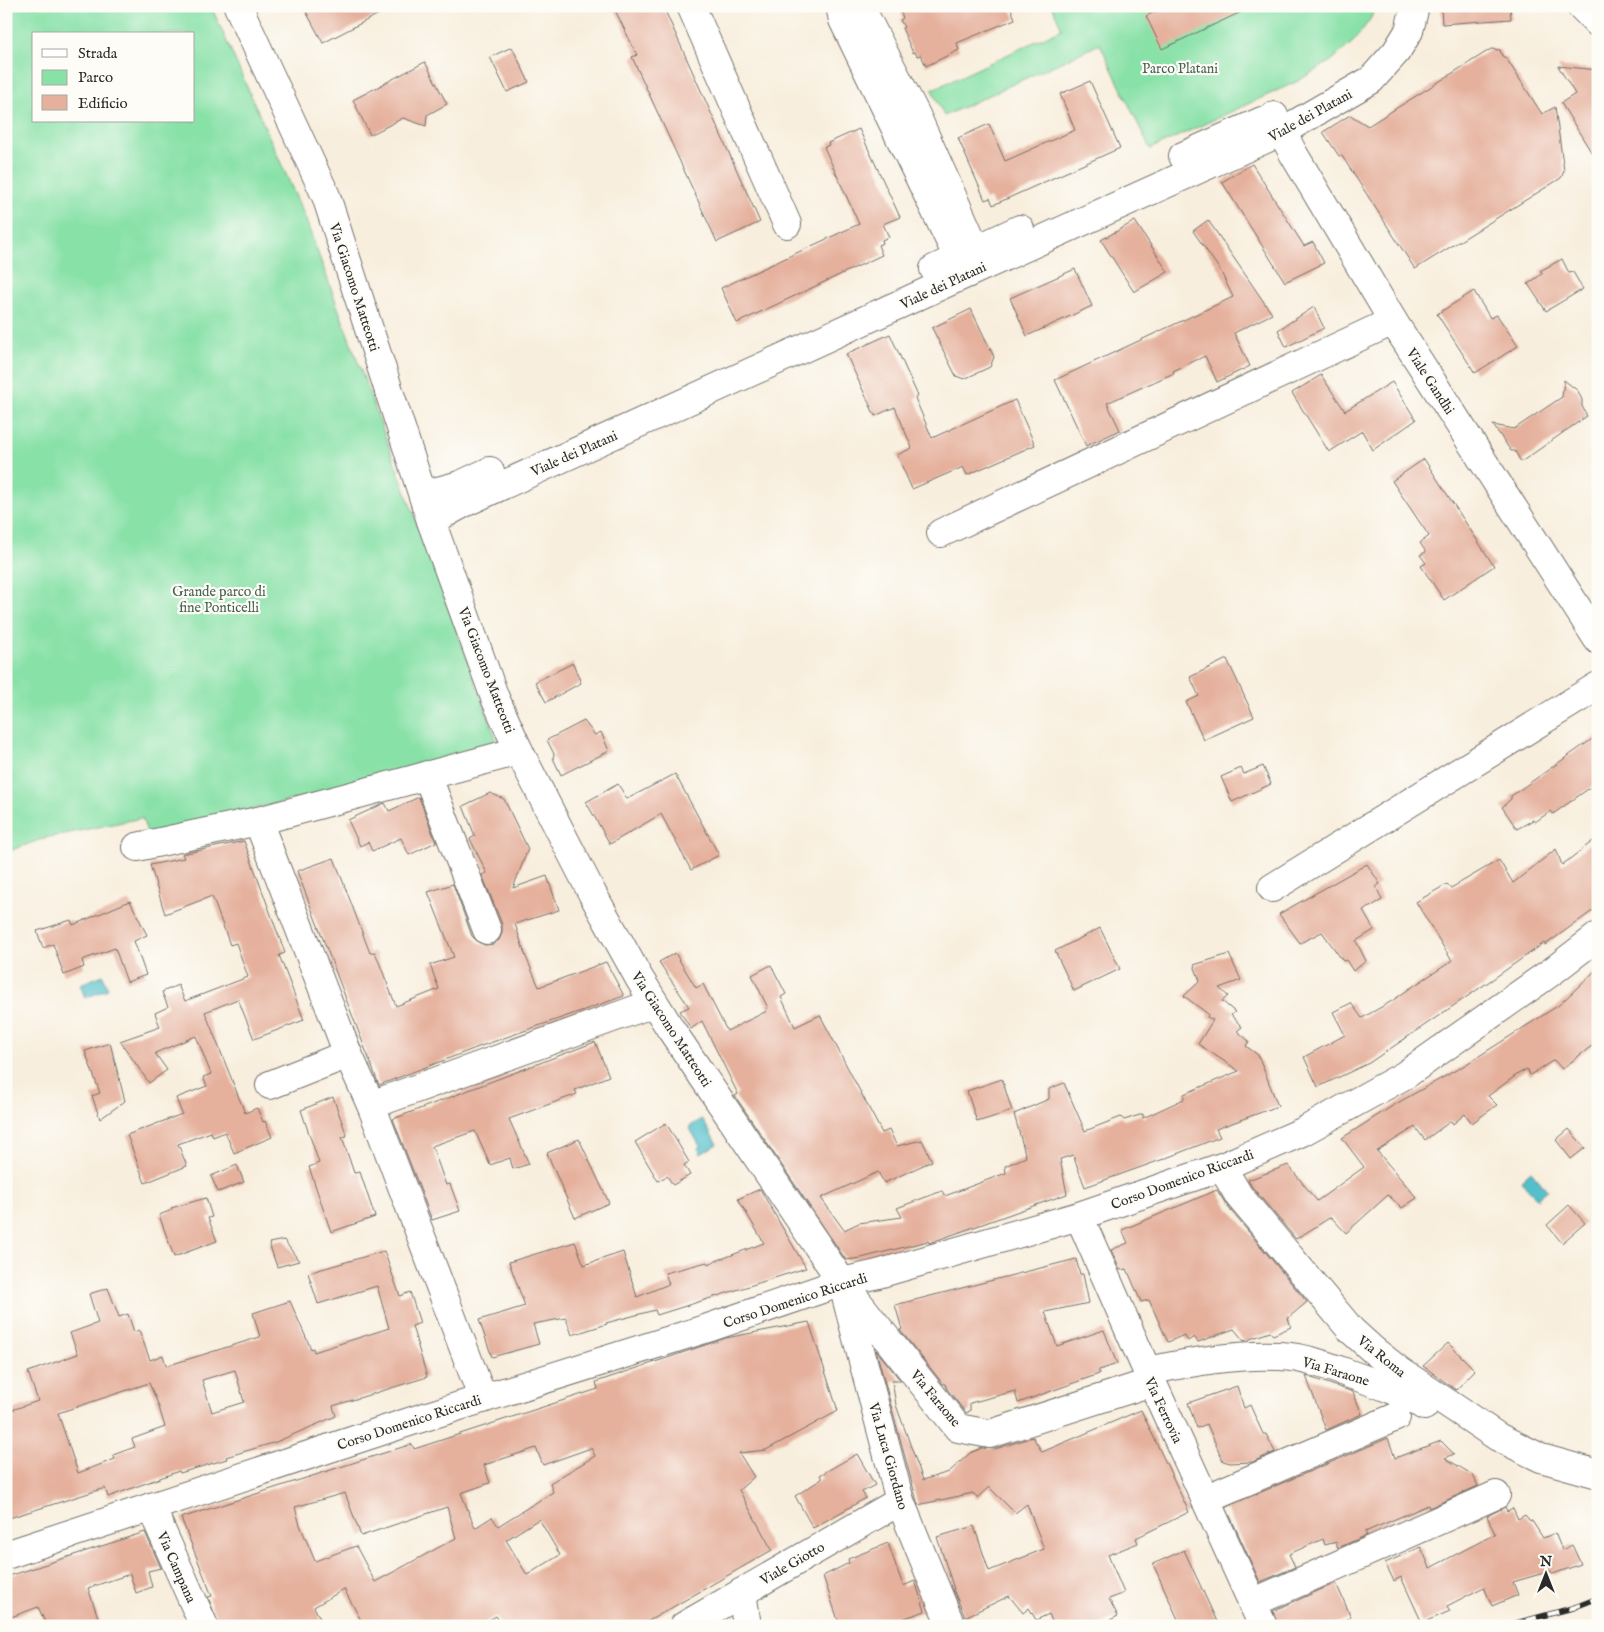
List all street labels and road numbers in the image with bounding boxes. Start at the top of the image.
street label: Viale dei Platani [1265,85,1356,147]
street label: Via Giacomo Matteotti [324,220,383,354]
street label: Viale dei Platani [897,258,990,314]
street label: Viale Gandhi [1402,344,1458,418]
street label: Viale dei Platani [527,427,621,481]
street label: Via Giacomo Matteotti [453,604,519,736]
street label: Via Giacomo Matteotti [627,968,715,1091]
street label: Corso Domenico Riccardi [1109,1146,1256,1214]
street label: Corso Domenico Riccardi [721,1269,870,1333]
street label: Via Roma [1353,1331,1410,1382]
street label: Via Faraone [1299,1353,1372,1391]
street label: Via Faraone [905,1366,965,1431]
street label: Via Ferrovia [1140,1374,1187,1447]
street label: Corso Domenico Riccardi [335,1391,484,1455]
street label: Via Luca Giordano [864,1400,912,1512]
street label: Via Campana [152,1528,200,1607]
street label: Viale Giotto [756,1538,828,1590]

